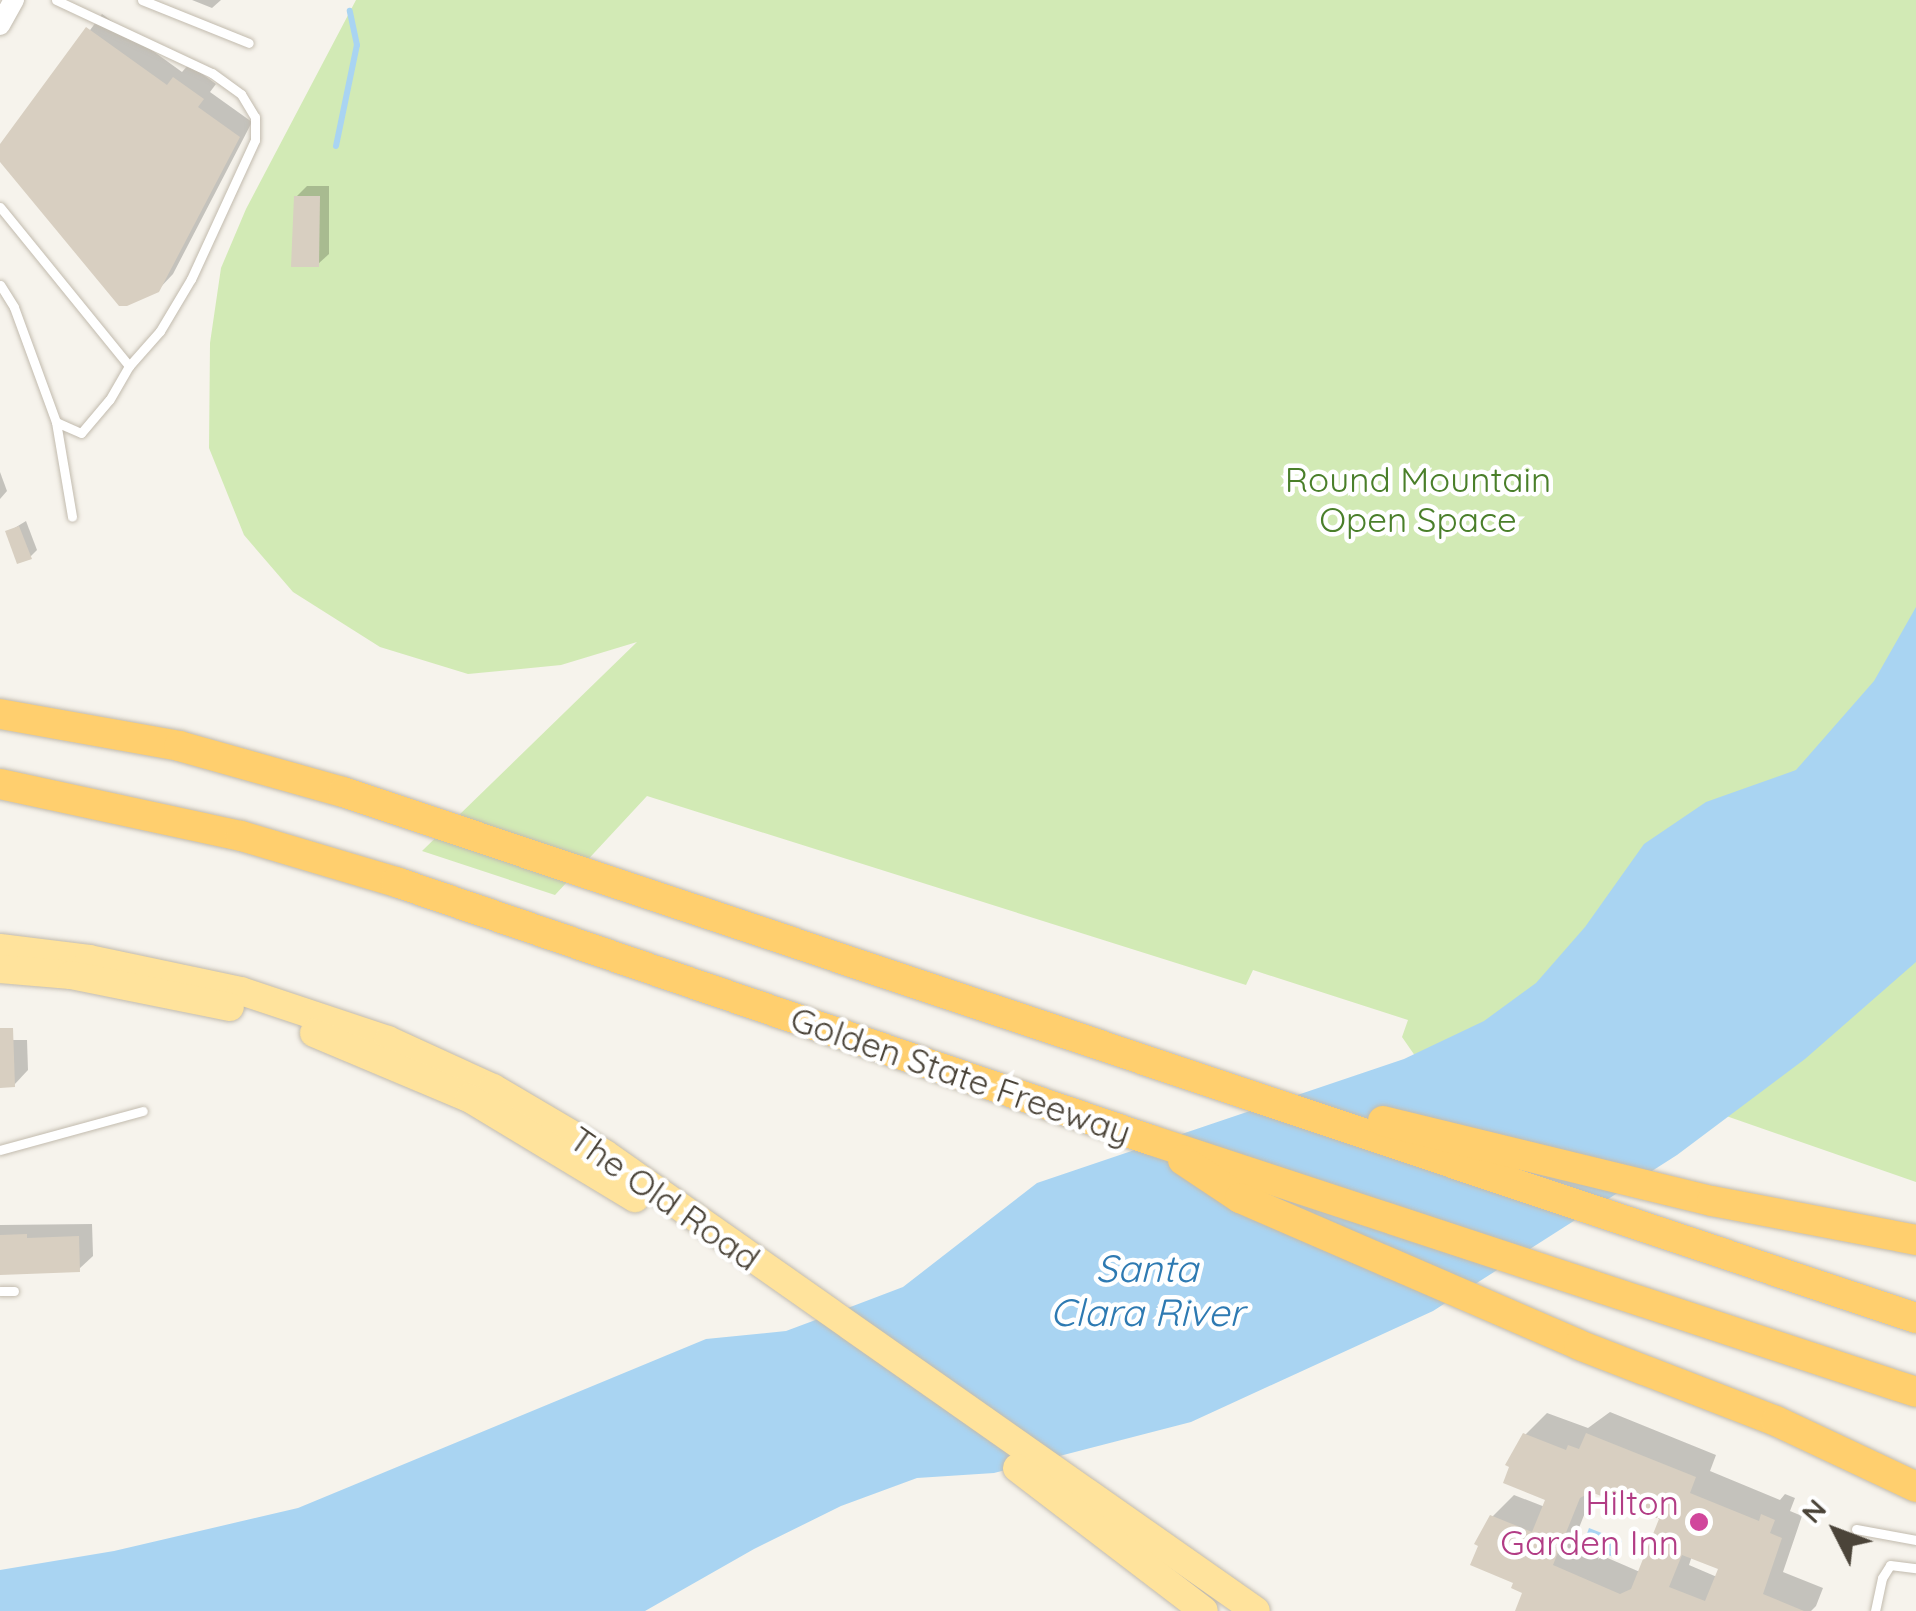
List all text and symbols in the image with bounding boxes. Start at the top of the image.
park label: Round Mountain Open Space [1285,458,1551,540]
street label: Golden State Freeway [785,997,1137,1153]
street label: The Old Road [562,1117,768,1279]
water label: Santa Clara River [1050,1246,1244,1336]
place label: Hilton Garden Inn [1500,1481,1679,1563]
north arrow [1786,1481,1886,1581]
text: N [1793,1491,1833,1530]
marker: Hilton Garden Inn [1688,1511,1710,1533]

